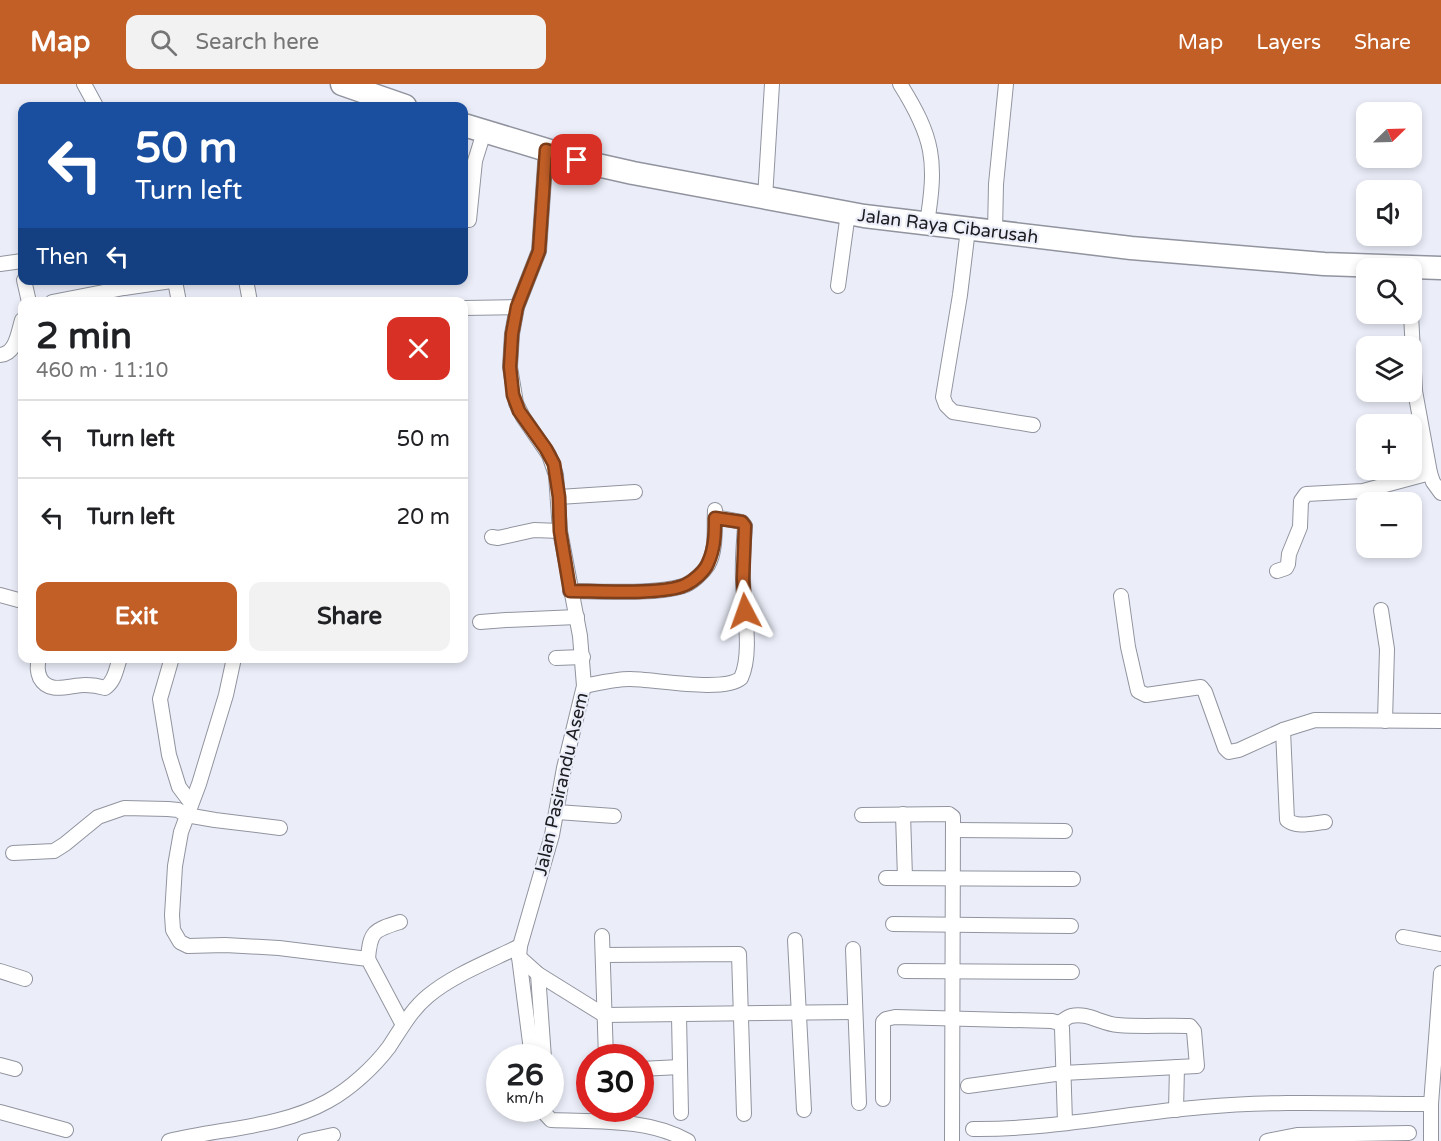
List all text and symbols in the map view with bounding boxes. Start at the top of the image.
search box [126,15,546,69]
text: Map [30,25,90,59]
icon: search [147,26,180,59]
text: Search here [195,29,319,55]
text: Map [1178,30,1223,55]
text: Layers [1256,30,1321,55]
text: Share [1354,30,1411,55]
north arrow [1356,102,1422,168]
map controls [1356,102,1422,558]
text: 50 m [135,123,237,174]
icon: left [36,126,114,204]
pin [551,134,602,185]
icon: arrive [560,143,593,176]
text: Turn left [135,174,242,207]
button: sound [1356,180,1422,246]
street label: Jalan Raya Cibarusah [856,204,1040,248]
icon: left [101,240,134,273]
text: Then [36,244,89,270]
button: search [1356,258,1422,324]
text: 2 min [36,315,132,358]
button: close [387,317,450,380]
button: layers [1356,336,1422,402]
text: 460 m · 11:10 [36,359,168,383]
button: + [1356,414,1422,480]
icon: left [36,423,69,456]
text: Turn left [87,426,175,452]
text: 50 m [396,426,450,452]
button: − [1356,492,1422,558]
icon: left [36,501,69,534]
text: Turn left [87,504,175,530]
text: 20 m [396,504,450,530]
position arrow [713,579,777,643]
button: Exit [36,582,237,651]
button: Share [249,582,450,651]
street label: Jalan Pasirandu Asem [529,690,593,878]
speed limit sign: 30 [576,1044,654,1122]
text: 26 [506,1057,544,1094]
text: km/h [506,1089,544,1107]

